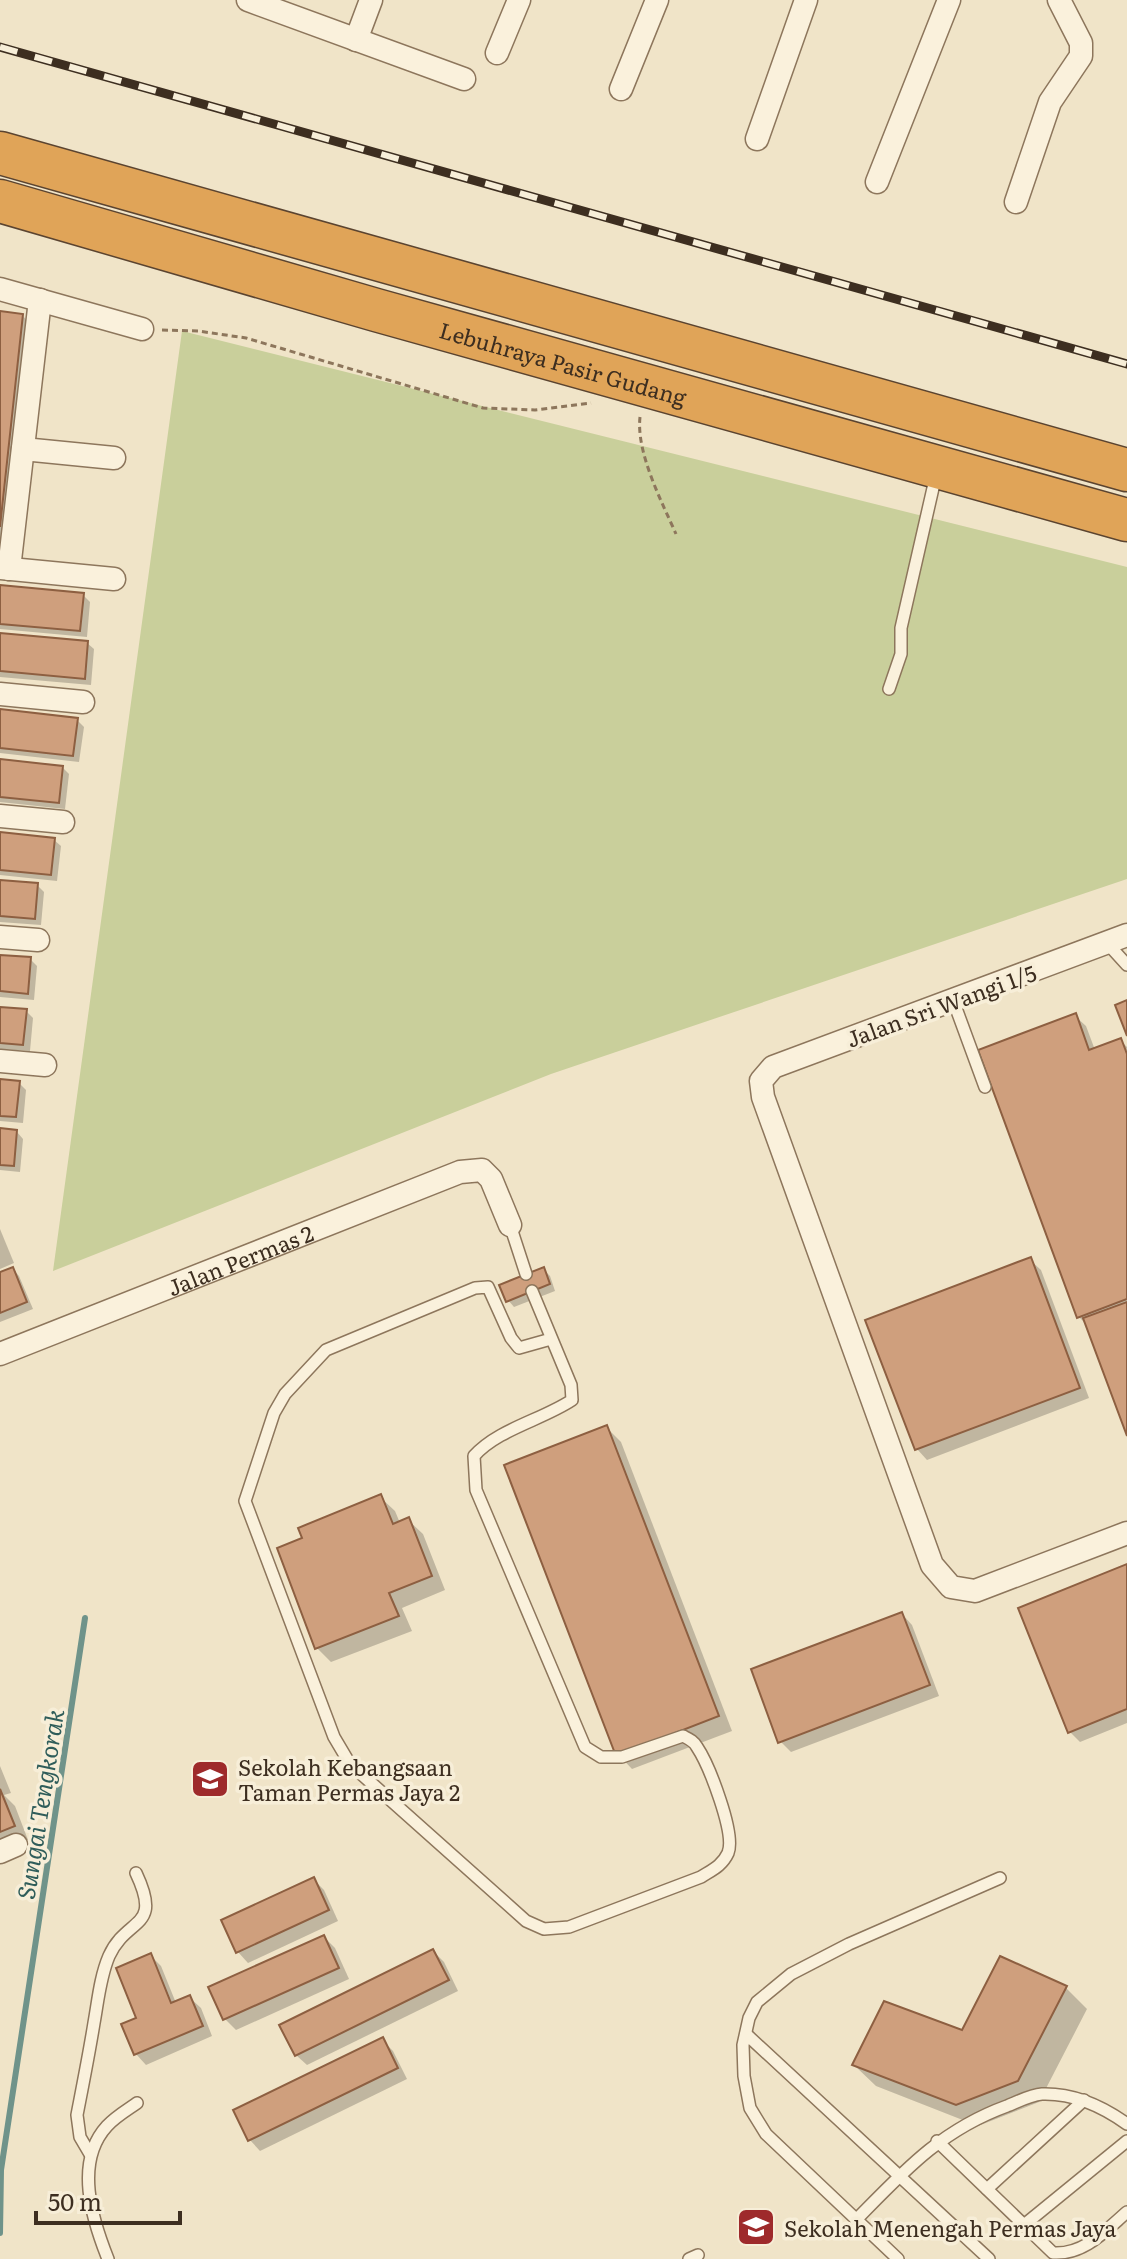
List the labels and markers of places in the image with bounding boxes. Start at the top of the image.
place label: Sekolah Kebangsaan Taman Permas Jaya 2 [238,1750,460,1808]
school or university icon: Sekolah Kebangsaan Taman Permas Jaya 2 [189,1758,231,1800]
school or university icon: Sekolah Menengah Permas Jaya [735,2206,777,2248]
place label: Sekolah Menengah Permas Jaya [784,2211,1117,2244]

